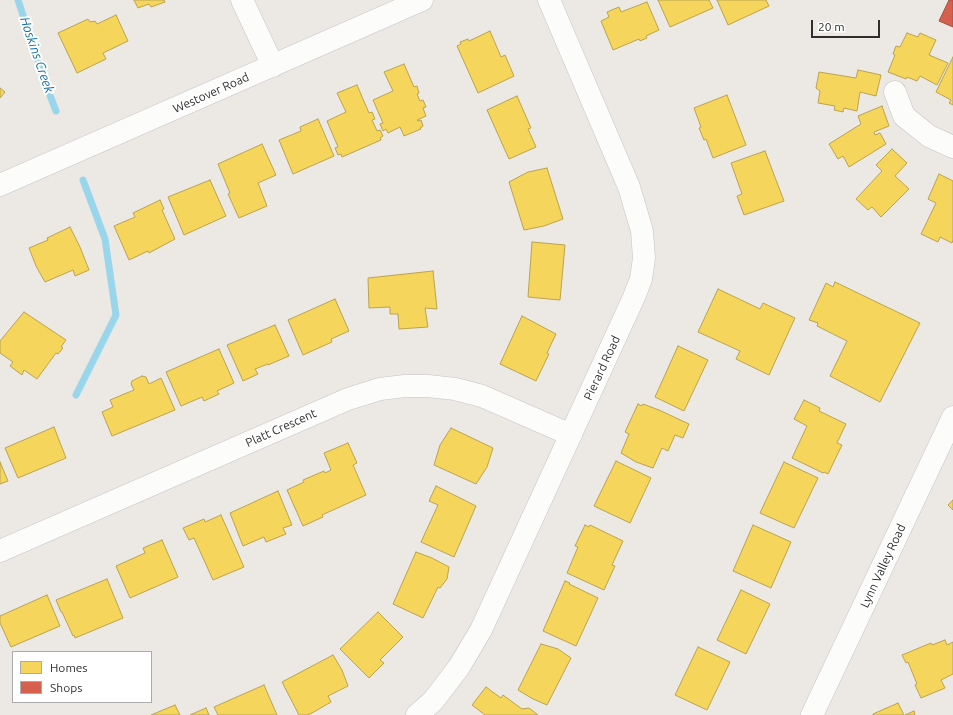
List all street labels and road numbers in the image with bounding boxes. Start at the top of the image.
street label: Westover Road [171,70,251,116]
street label: Pierard Road [581,334,623,402]
street label: Platt Crescent [243,406,319,450]
street label: Lynn Valley Road [857,522,909,610]

